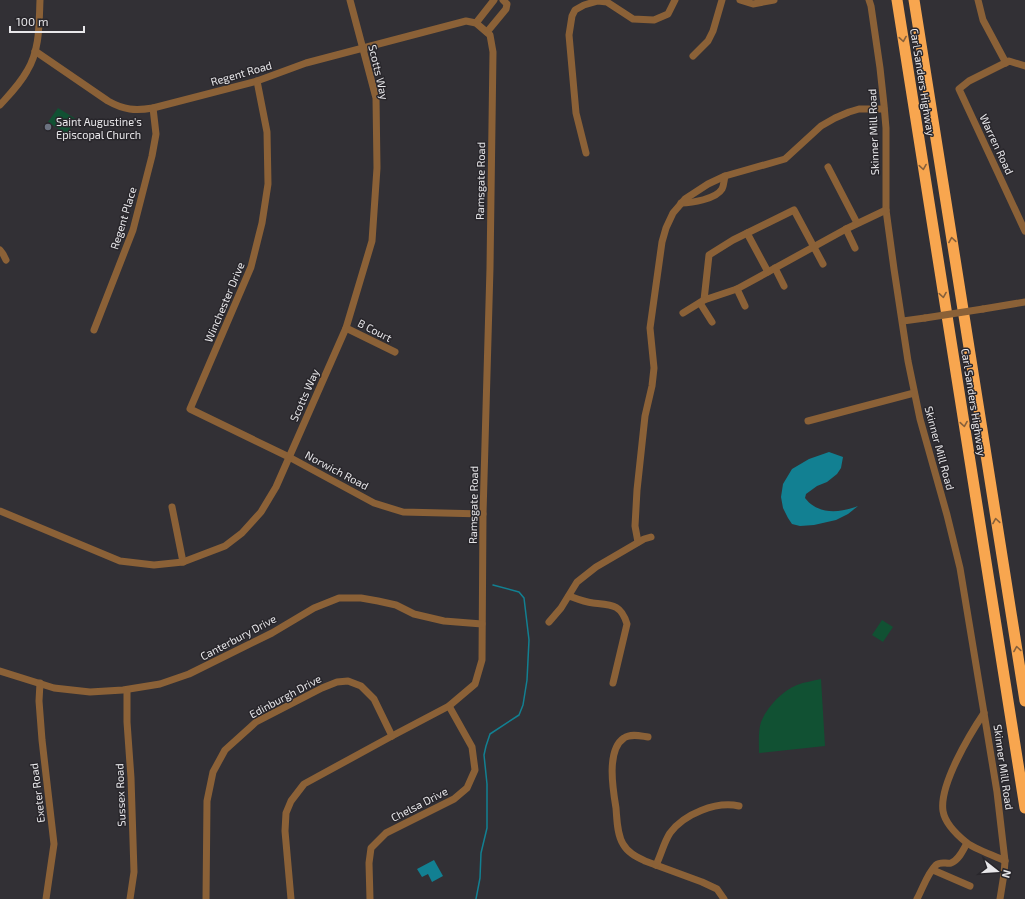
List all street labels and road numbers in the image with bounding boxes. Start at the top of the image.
street label: Carl Sanders Highway [908,27,938,137]
street label: Scotts Way [366,43,392,101]
street label: Regent Road [209,58,273,88]
street label: Skinner Mill Road [865,89,881,175]
street label: Warren Road [977,112,1017,176]
street label: Ramsgate Road [473,142,487,220]
street label: Regent Place [107,185,139,251]
street label: Winchester Drive [201,260,247,344]
street label: B Court [356,316,394,344]
street label: Carl Sanders Highway [959,347,989,457]
street label: Scotts Way [287,367,321,423]
street label: Skinner Mill Road [923,405,957,491]
street label: Norwich Road [303,448,371,492]
street label: Ramsgate Road [466,466,480,544]
street label: Canterbury Drive [198,611,278,663]
street label: Edinburgh Drive [247,672,323,720]
street label: Skinner Mill Road [992,723,1016,811]
street label: Exeter Road [27,763,47,823]
street label: Sussex Road [112,763,128,827]
street label: Chelsa Drive [388,784,450,824]

